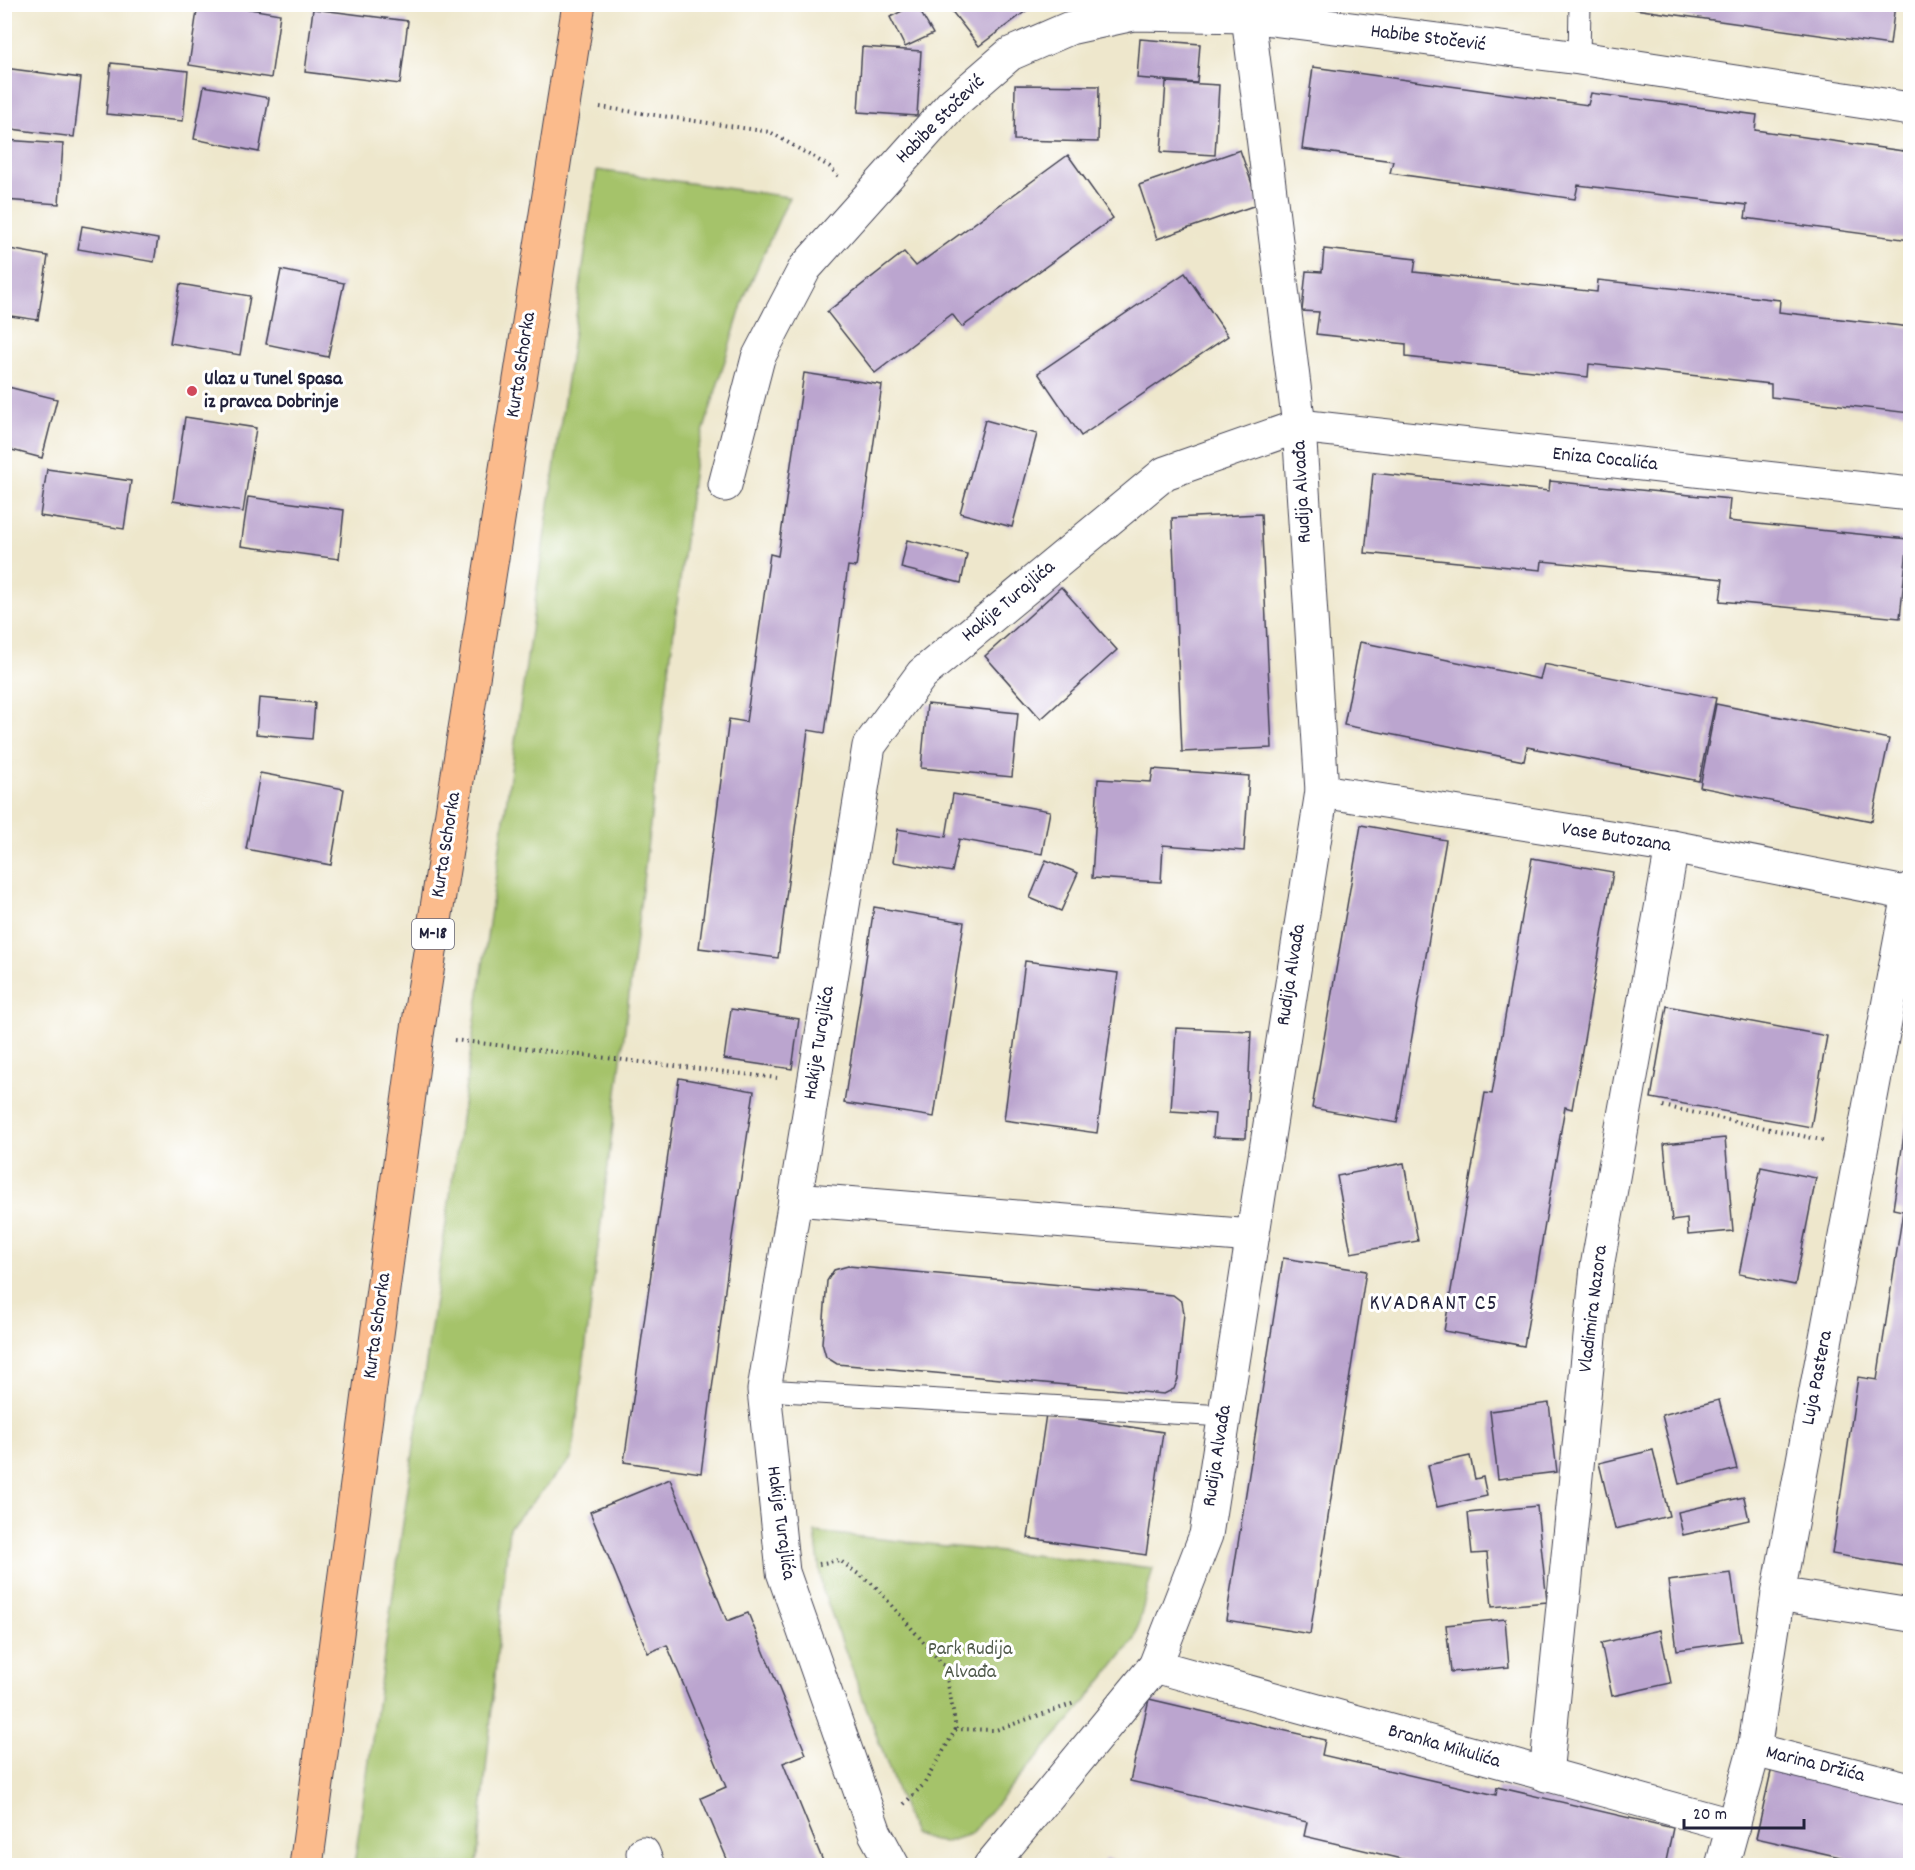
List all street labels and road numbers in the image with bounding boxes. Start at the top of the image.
street label: Habibe Stočević [1369,18,1487,60]
street label: Habibe Stočević [890,69,992,171]
street label: Kurta Schorka [500,310,544,420]
street label: Rudija Alvađa [1286,439,1320,544]
street label: Eniza Cocalića [1551,441,1660,480]
street label: Hakije Turajlića [956,554,1062,650]
street label: Kurta Schorka [425,790,469,900]
street label: Vase Butozana [1559,816,1674,861]
road number: M-18 [412,919,454,949]
street label: Rudija Alvađa [1270,921,1314,1028]
street label: Hakije Turajlića [797,984,843,1102]
street label: Vladimira Nazora [1572,1243,1616,1374]
street label: Kurta Schorka [357,1271,399,1381]
street label: Luja Pastera [1795,1328,1841,1428]
street label: Rudija Alvađa [1196,1402,1240,1509]
street label: Hakije Turajlića [758,1464,802,1582]
street label: Branka Mikulića [1385,1718,1504,1777]
street label: Marina Držića [1763,1739,1868,1791]

